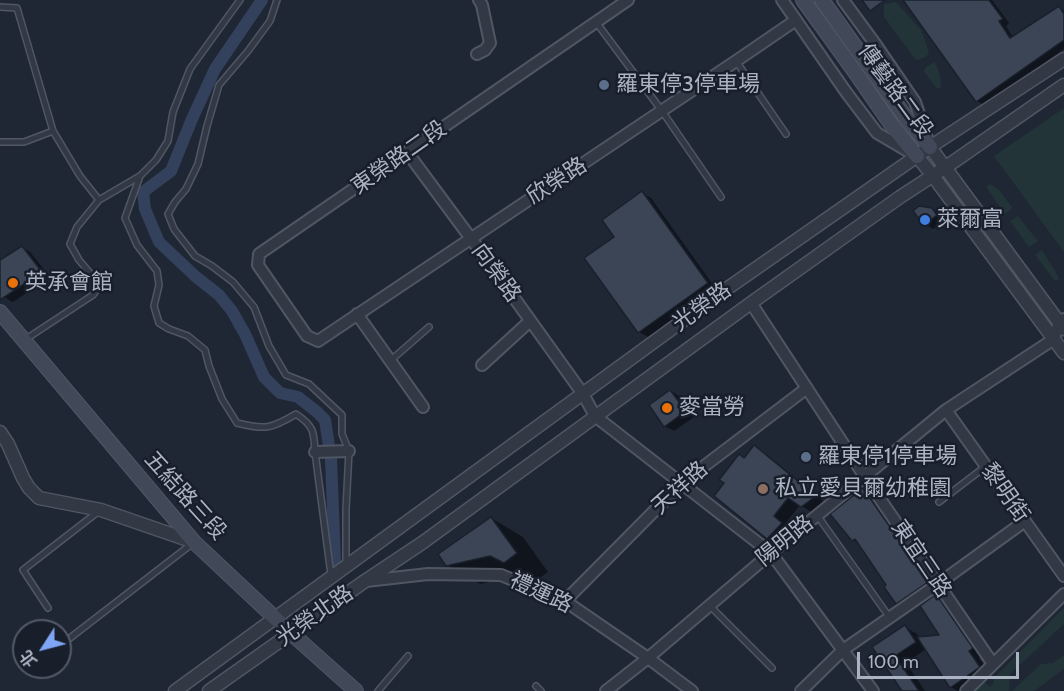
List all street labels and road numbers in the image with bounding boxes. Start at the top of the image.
street label: 傳藝路二段 [852,39,938,143]
street label: 東榮路二段 [346,116,452,200]
street label: 欣榮路 [522,152,592,210]
street label: 向榮路 [466,239,526,307]
street label: 光榮路 [668,277,736,337]
street label: 五結路三段 [138,446,232,546]
street label: 天祥路 [647,456,713,520]
street label: 黎明街 [975,458,1035,528]
street label: 陽明路 [751,510,819,572]
street label: 東宜三路 [885,515,957,603]
street label: 禮運路 [506,567,576,619]
street label: 光榮北路 [271,580,359,652]

